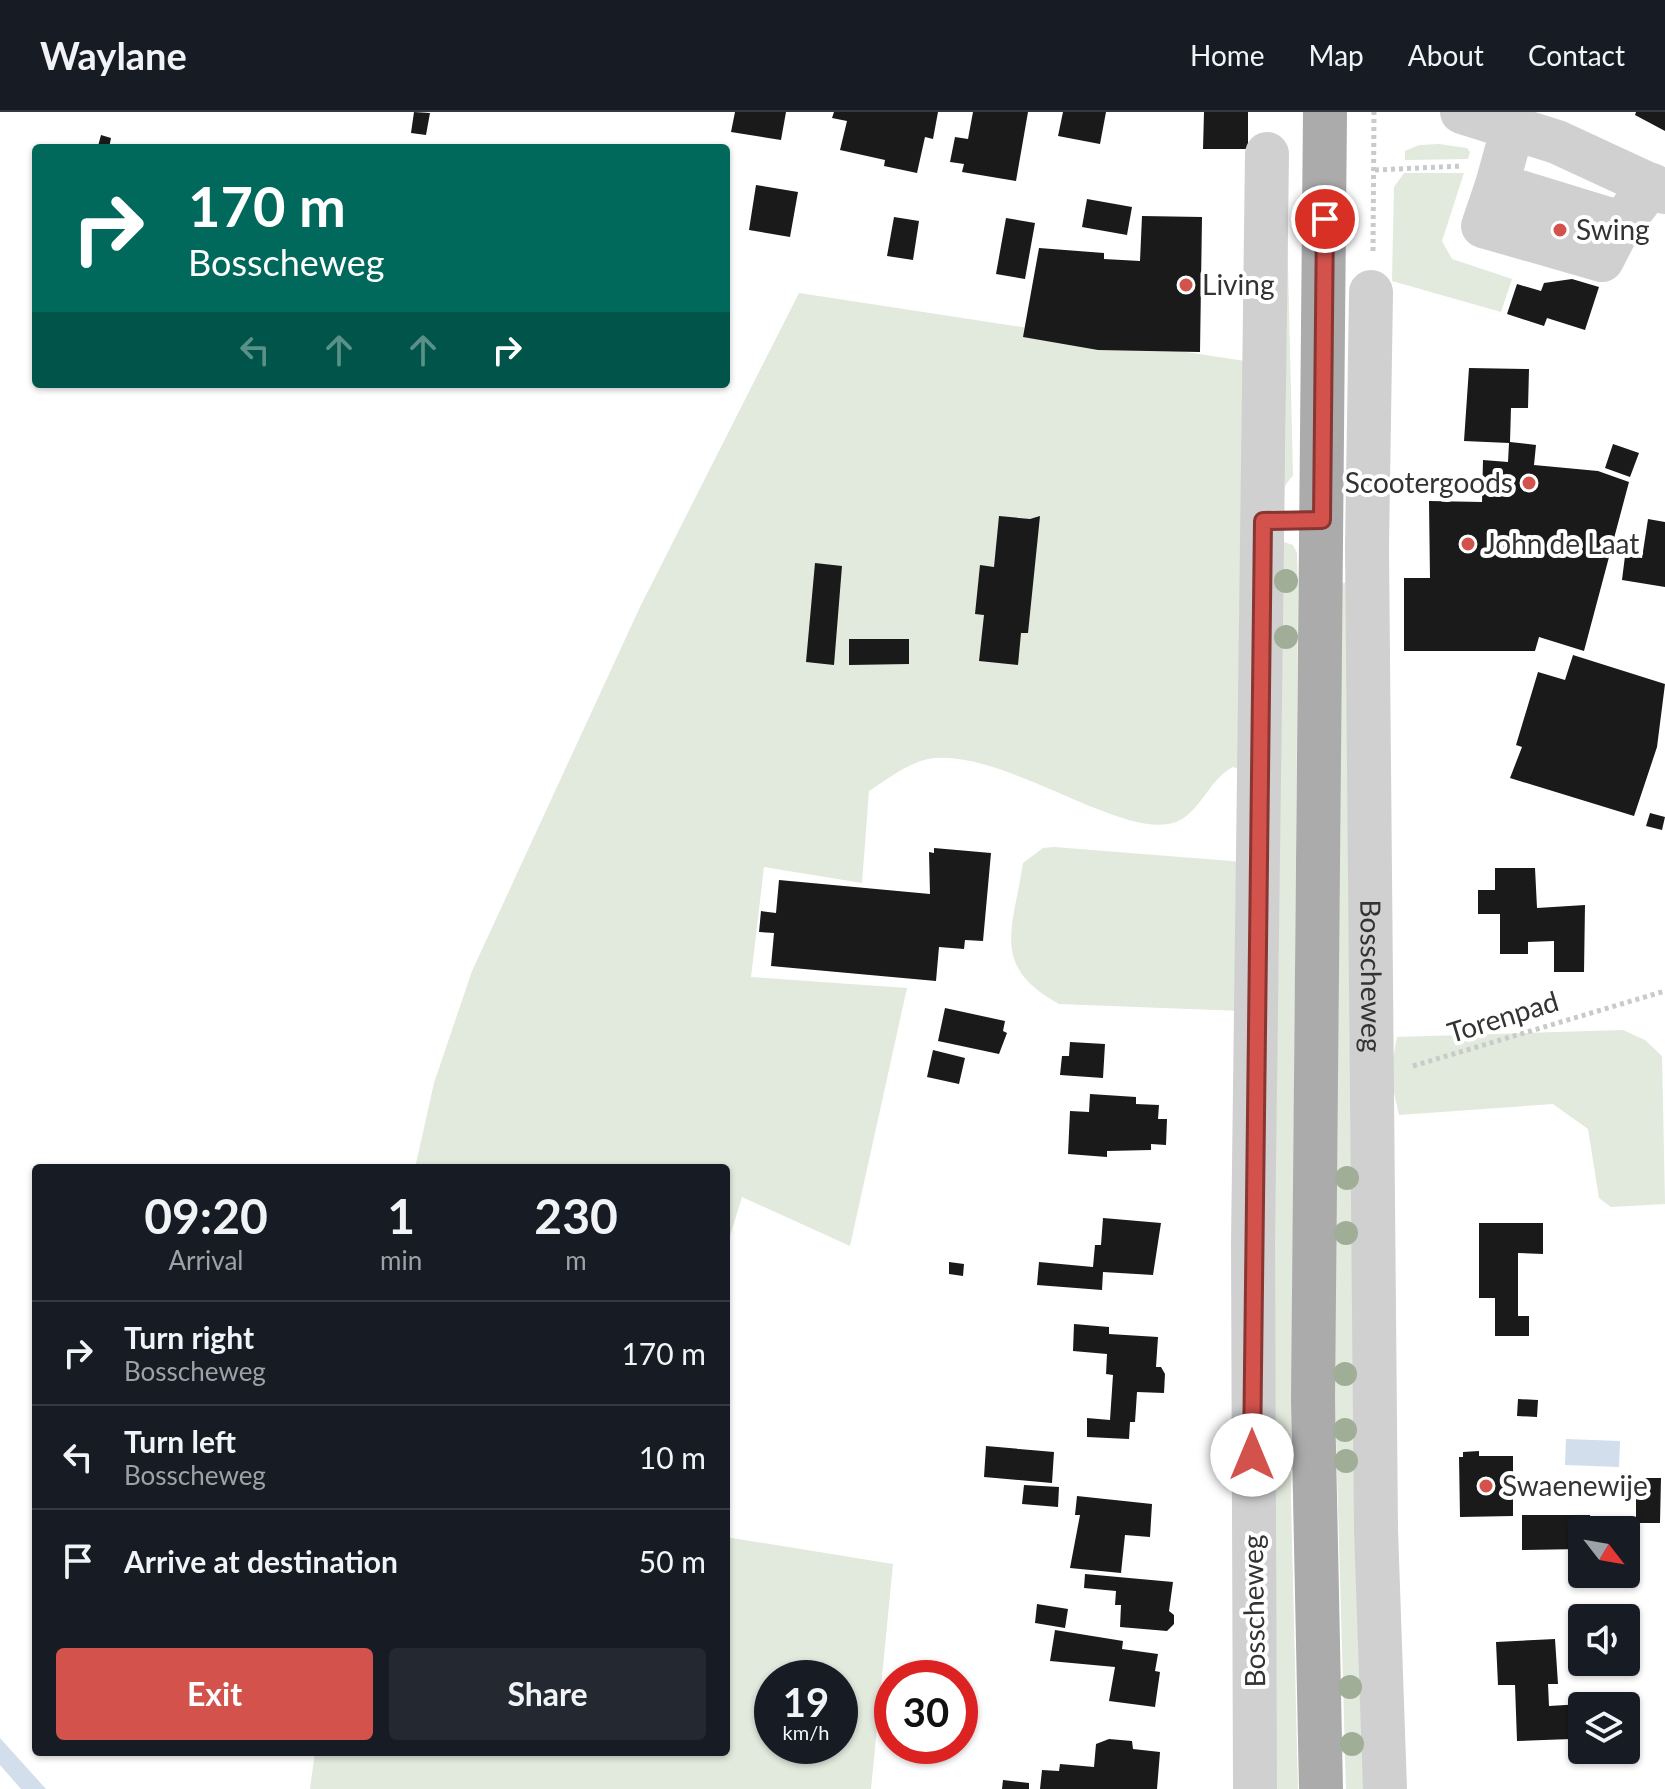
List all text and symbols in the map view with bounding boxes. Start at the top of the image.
text: Waylane [40,32,187,78]
text: Home [1190,38,1265,72]
text: Map [1309,38,1364,72]
text: About [1408,38,1484,72]
text: Contact [1528,38,1625,72]
text: 170 m [188,172,346,239]
icon: right [56,176,160,280]
pin [1291,185,1359,253]
icon: arrive [1303,197,1347,241]
place label: Swing [1576,212,1650,246]
marker: Swing [1551,221,1569,239]
text: Bosscheweg [188,240,384,284]
place label: Living [1202,267,1274,301]
marker: Living [1177,276,1195,294]
icon: left [233,328,277,372]
icon: ahead [317,328,361,372]
icon: ahead [401,328,445,372]
icon: right [485,328,529,372]
place label: Scootergoods [1345,465,1513,499]
marker: Scootergoods [1520,474,1538,492]
place label: John de Laat [1484,526,1639,560]
marker: John de Laat [1459,535,1477,553]
street label: Bosscheweg [1354,899,1390,1053]
street label: Torenpad [1443,983,1562,1049]
text: 09:20 [144,1187,268,1244]
text: 1 [387,1187,415,1244]
text: 230 [534,1187,618,1244]
text: Arrival [169,1244,243,1276]
text: min [380,1244,422,1276]
text: m [565,1244,587,1276]
text: Turn right [124,1319,254,1355]
icon: right [56,1331,100,1375]
text: 170 m [621,1335,706,1371]
text: Bosscheweg [124,1355,266,1387]
position arrow [1210,1413,1294,1497]
text: Turn left [124,1423,236,1459]
icon: left [56,1435,100,1479]
text: 10 m [639,1439,706,1475]
text: Bosscheweg [124,1459,266,1491]
place label: Swaenewije [1502,1468,1648,1502]
marker: Swaenewije [1477,1477,1495,1495]
north arrow [1568,1516,1640,1588]
map controls [1568,1516,1640,1764]
street label: Bosscheweg [1235,1534,1271,1688]
icon: arrive [56,1539,100,1583]
text: Arrive at destination [124,1543,398,1579]
text: 50 m [639,1543,706,1579]
button: sound [1568,1604,1640,1676]
button: Exit [56,1648,373,1740]
button: Share [389,1648,706,1740]
speed limit sign: 30 [874,1660,978,1764]
text: 19 [783,1678,829,1726]
button: layers [1568,1692,1640,1764]
text: km/h [783,1720,829,1744]

